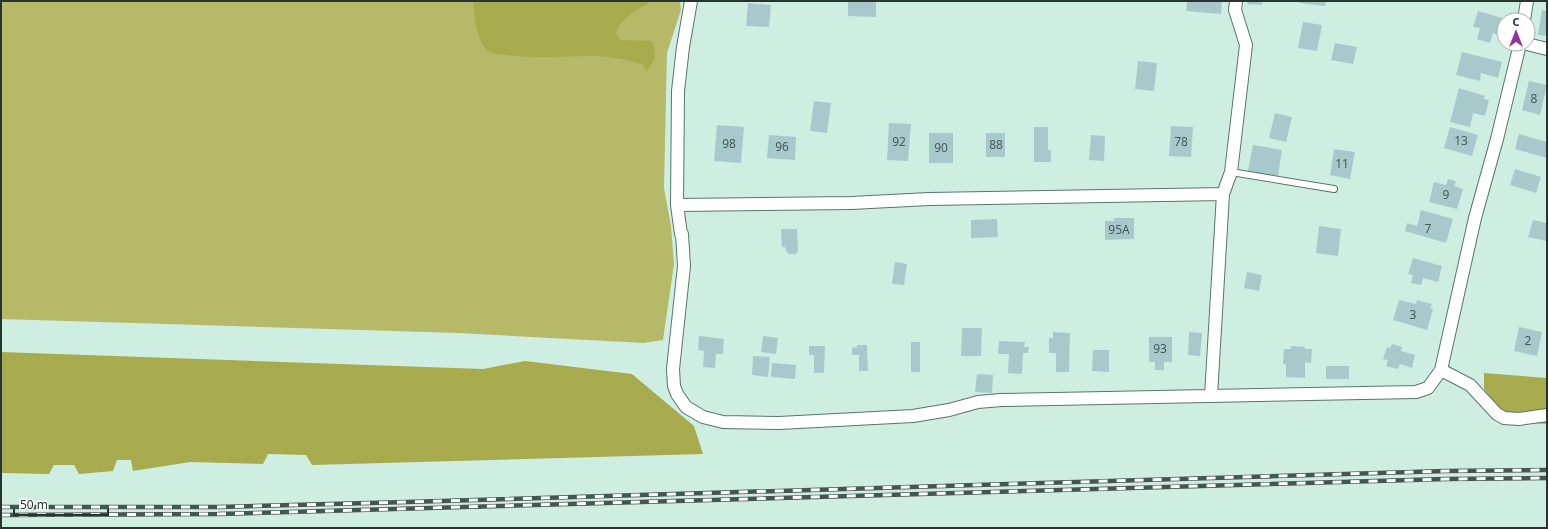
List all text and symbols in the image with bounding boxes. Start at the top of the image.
north arrow [1496,12,1536,52]
text: С [1512,14,1520,29]
house number: 8 [1531,90,1538,107]
house number: 13 [1454,132,1468,149]
house number: 92 [892,133,906,150]
house number: 78 [1174,133,1188,150]
house number: 98 [722,135,736,152]
house number: 88 [989,136,1003,153]
house number: 96 [775,138,789,155]
house number: 90 [934,139,948,156]
house number: 11 [1335,155,1349,172]
house number: 9 [1443,186,1450,203]
house number: 7 [1425,220,1432,237]
house number: 95А [1108,221,1130,238]
house number: 3 [1410,306,1417,323]
house number: 2 [1525,332,1532,349]
house number: 93 [1153,340,1167,357]
scale bar [14,491,108,517]
text: 50 m [20,496,48,513]

